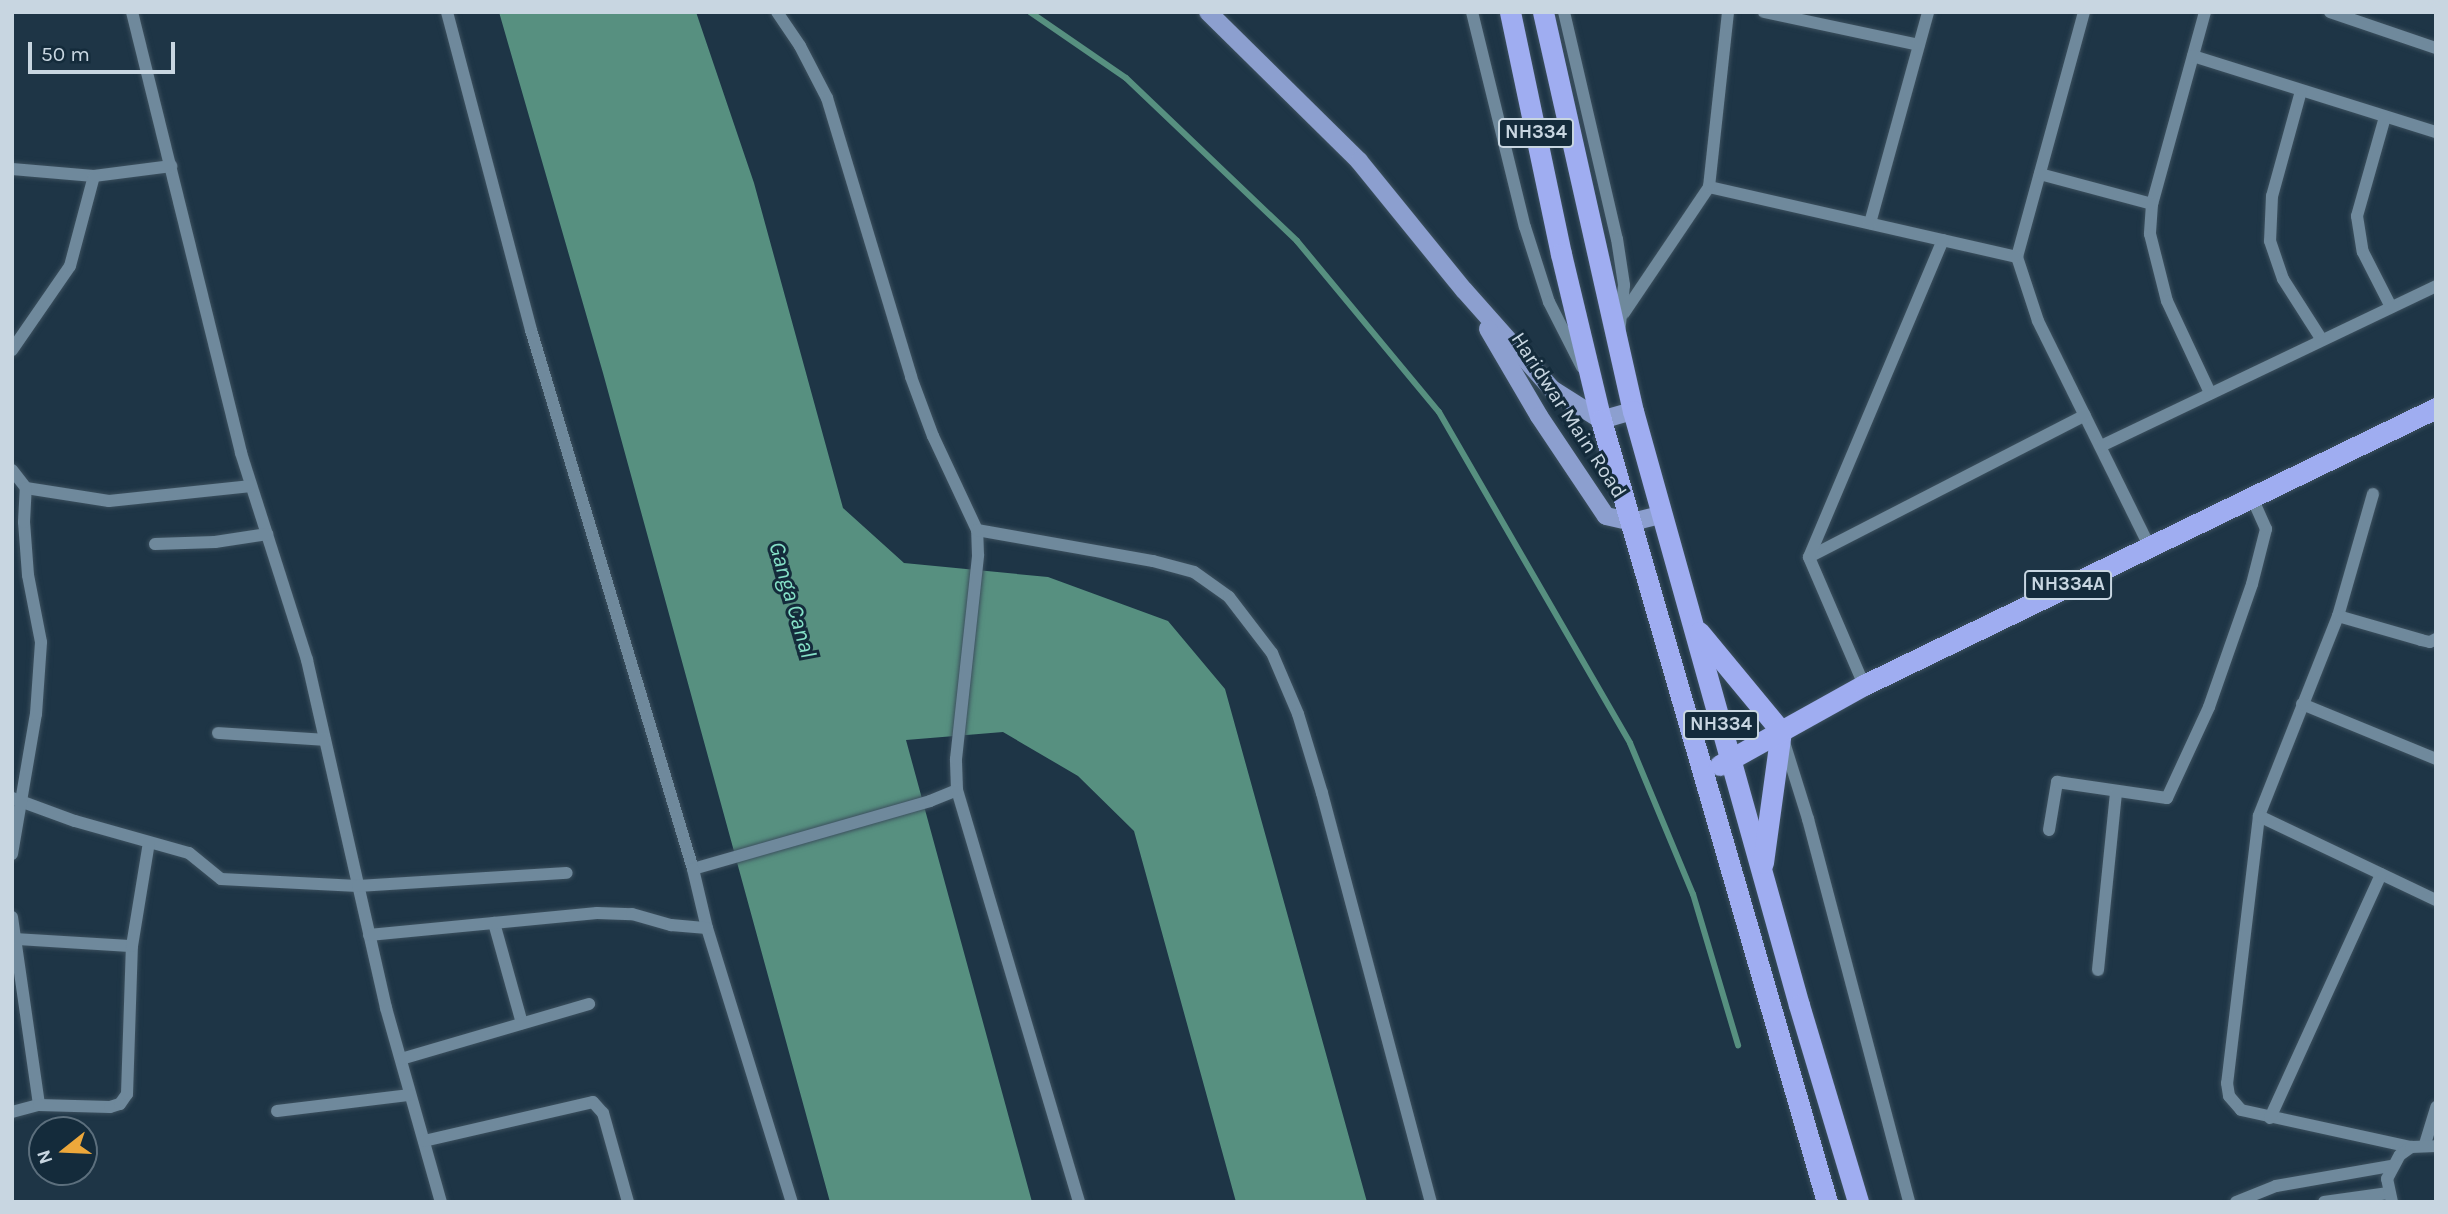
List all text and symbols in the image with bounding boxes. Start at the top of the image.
scale bar [32,28,178,72]
text: 50 m [41,42,90,66]
road number: NH334 [1498,118,1574,148]
street label: Haridwar Main Road [1506,327,1632,503]
water label: Ganga Canal [762,539,822,661]
road number: NH334A [2022,570,2114,600]
road number: NH334 [1682,710,1760,740]
north arrow [28,1116,98,1186]
text: N [32,1147,57,1167]

